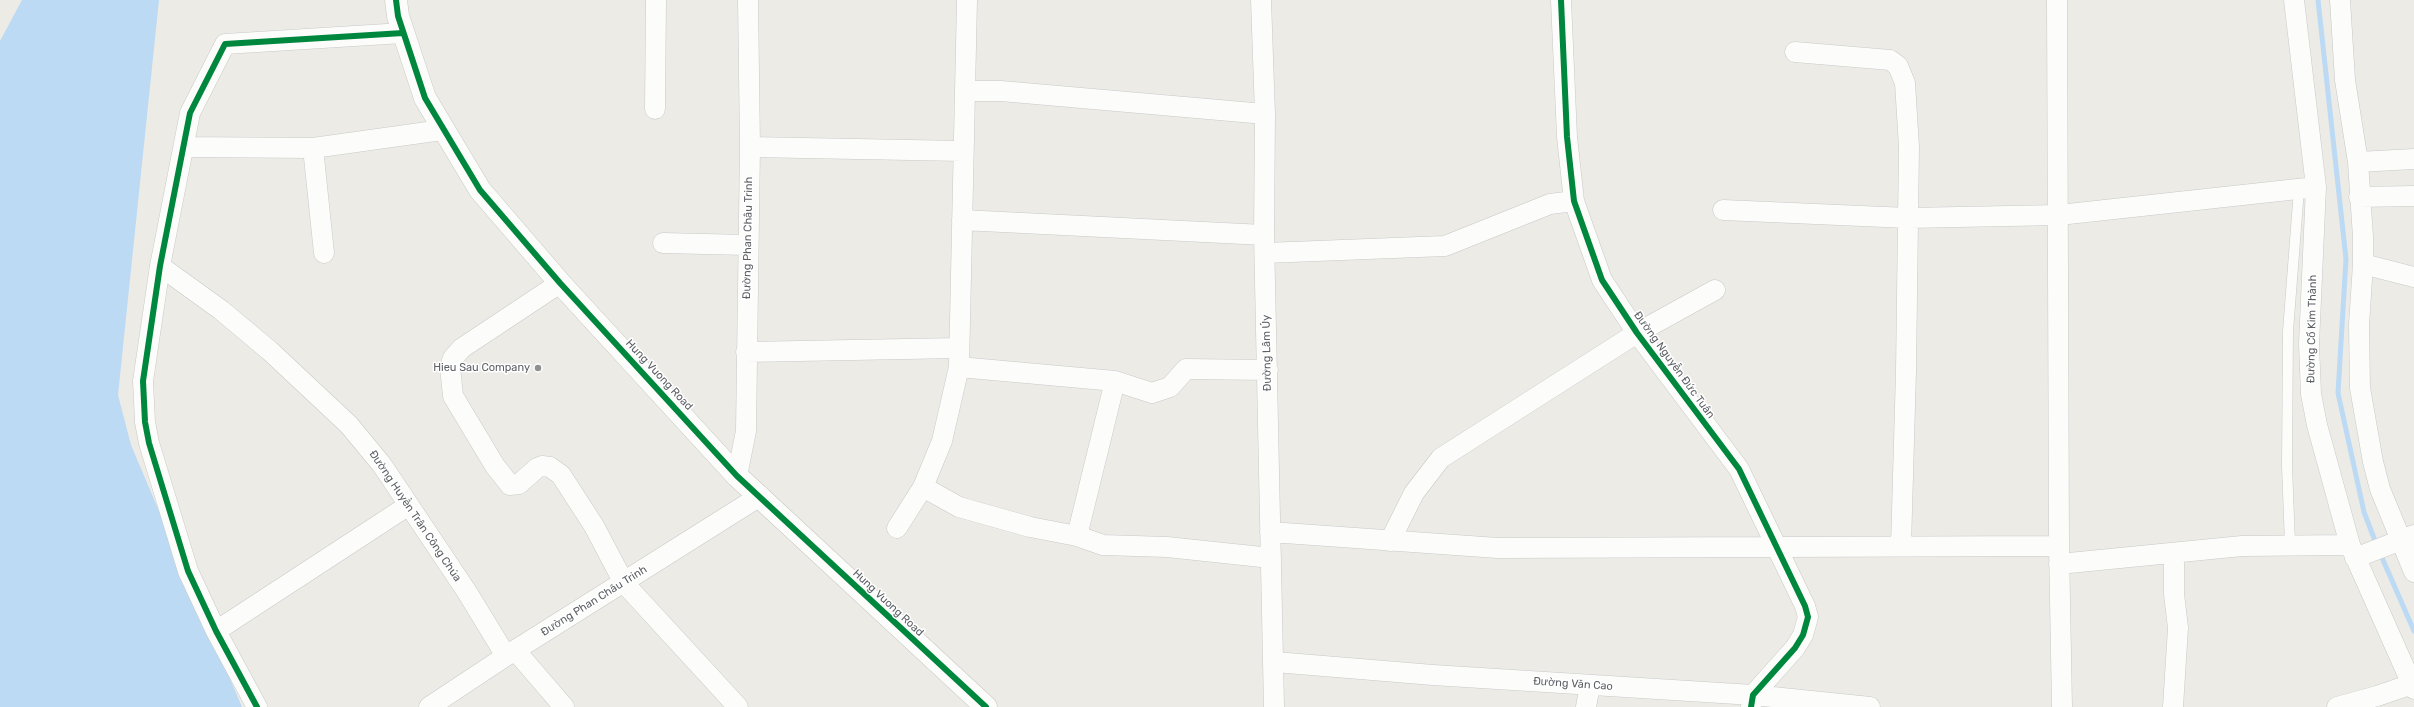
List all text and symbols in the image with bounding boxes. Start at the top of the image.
street label: Đường Phan Châu Trinh [740,177,756,299]
street label: Đường Cổ Kim Thành [2304,275,2320,383]
street label: Đường Nguyễn Đức Tuân [1631,309,1717,421]
street label: Đường Lâm Úy [1260,315,1274,391]
street label: Hung Vuong Road [623,337,695,413]
place label: Hieu Sau Company [433,361,530,375]
marker: Hieu Sau Company [533,363,543,373]
street label: Đường Huyền Trân Công Chúa [366,448,464,584]
street label: Đường Phan Châu Trinh [539,563,649,639]
street label: Hung Vuong Road [850,567,926,639]
street label: Đường Văn Cao [1533,675,1613,693]

